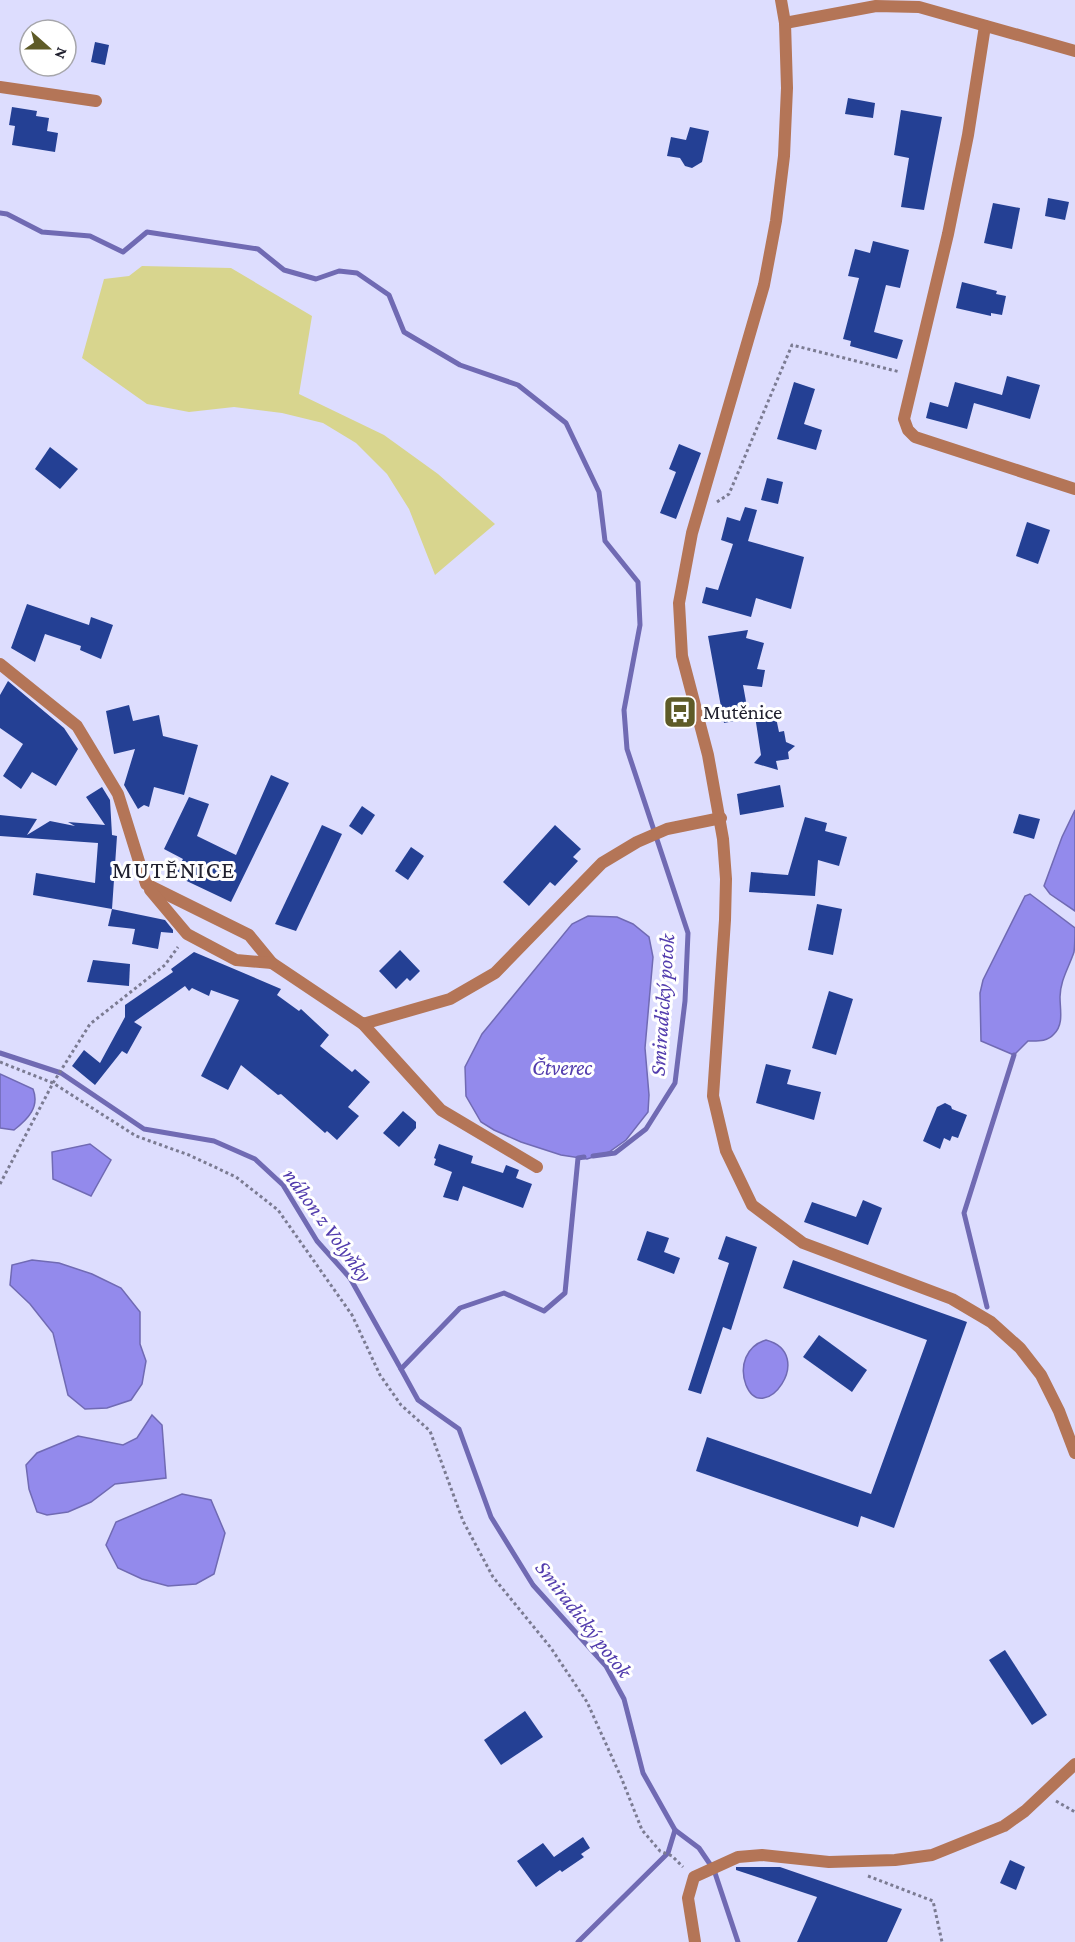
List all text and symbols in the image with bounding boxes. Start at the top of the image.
north arrow [18,18,78,78]
text: N [52,45,71,61]
bus stop icon: Mutěnice [662,694,698,730]
place label: Mutěnice [703,700,782,724]
district label: MUTĚNICE [112,856,236,883]
water label: Smiradický potok [645,932,680,1077]
water label: Čtverec [532,1055,592,1080]
water label: náhon z Volyňky [278,1163,378,1287]
water label: Smiradický potok [530,1555,638,1684]

